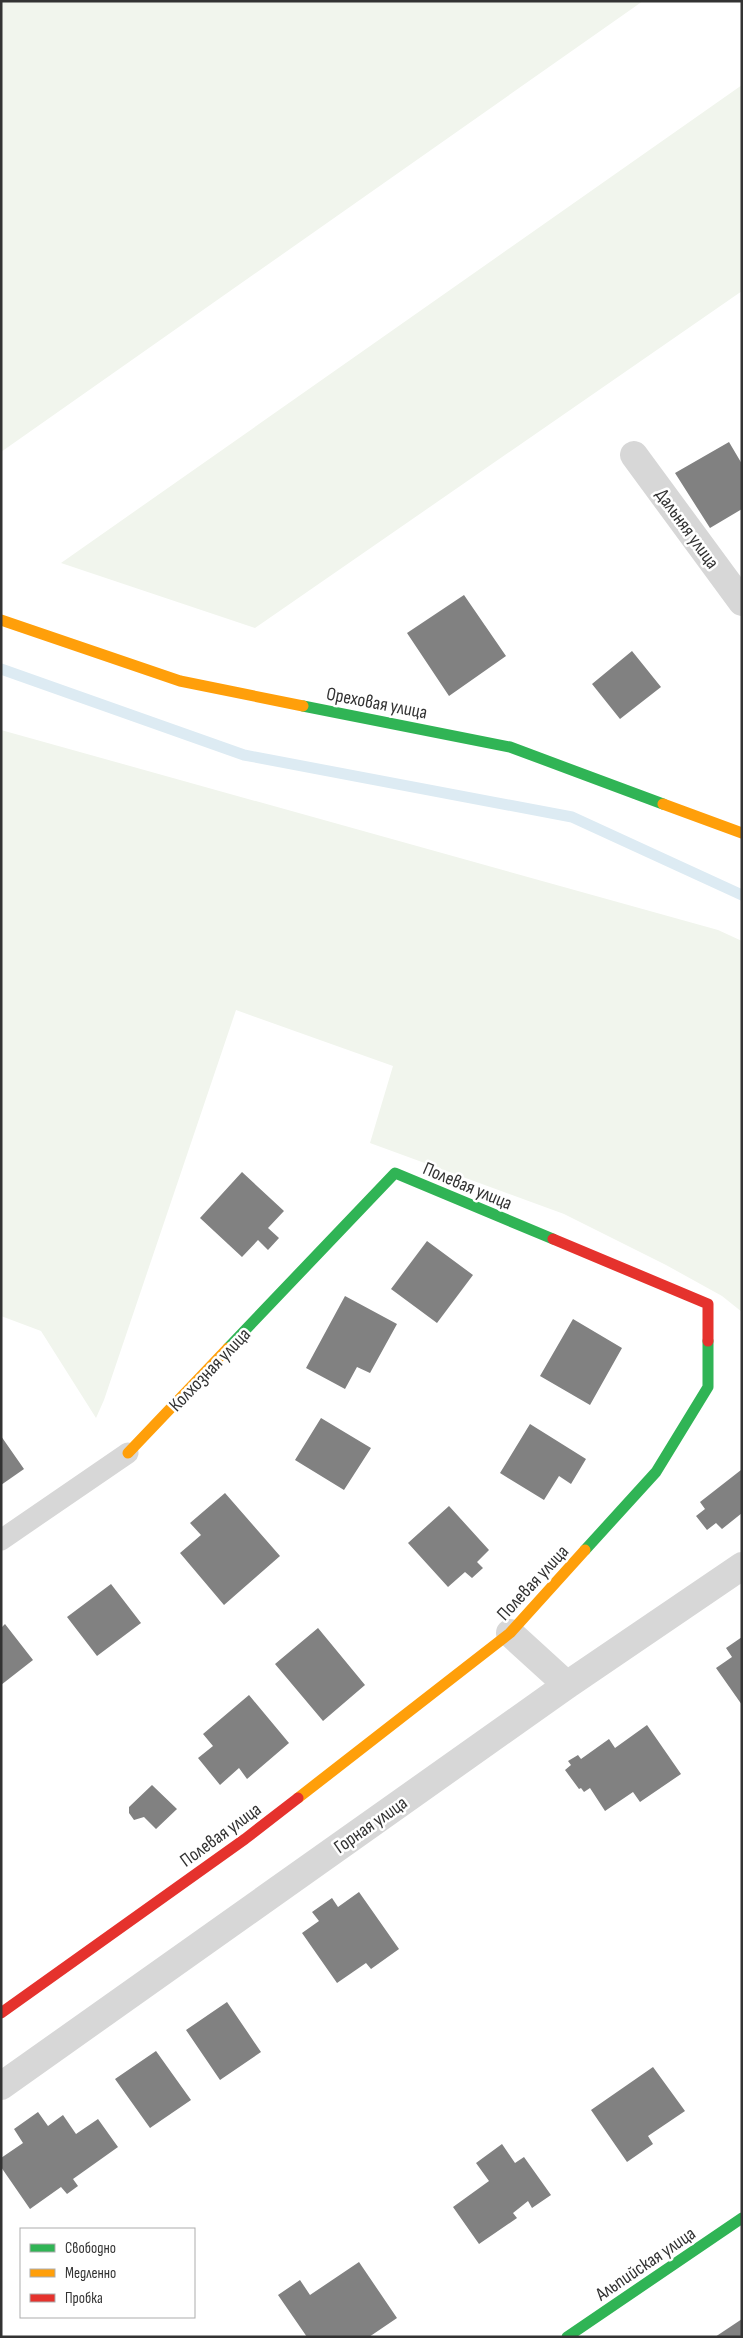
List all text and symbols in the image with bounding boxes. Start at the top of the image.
street label: Дальняя улица [650,484,724,573]
street label: Ореховая улица [324,682,429,725]
street label: Полевая улица [419,1157,515,1215]
street label: Колхозная улица [165,1323,256,1417]
street label: Полевая улица [492,1541,574,1625]
street label: Горная улица [330,1792,412,1859]
street label: Полевая улица [176,1798,266,1872]
street label: Альпийская улица [591,2222,700,2307]
legend [20,2228,195,2318]
text: Свободно [65,2239,116,2258]
text: Медленно [65,2264,116,2283]
text: Пробка [65,2289,103,2308]

